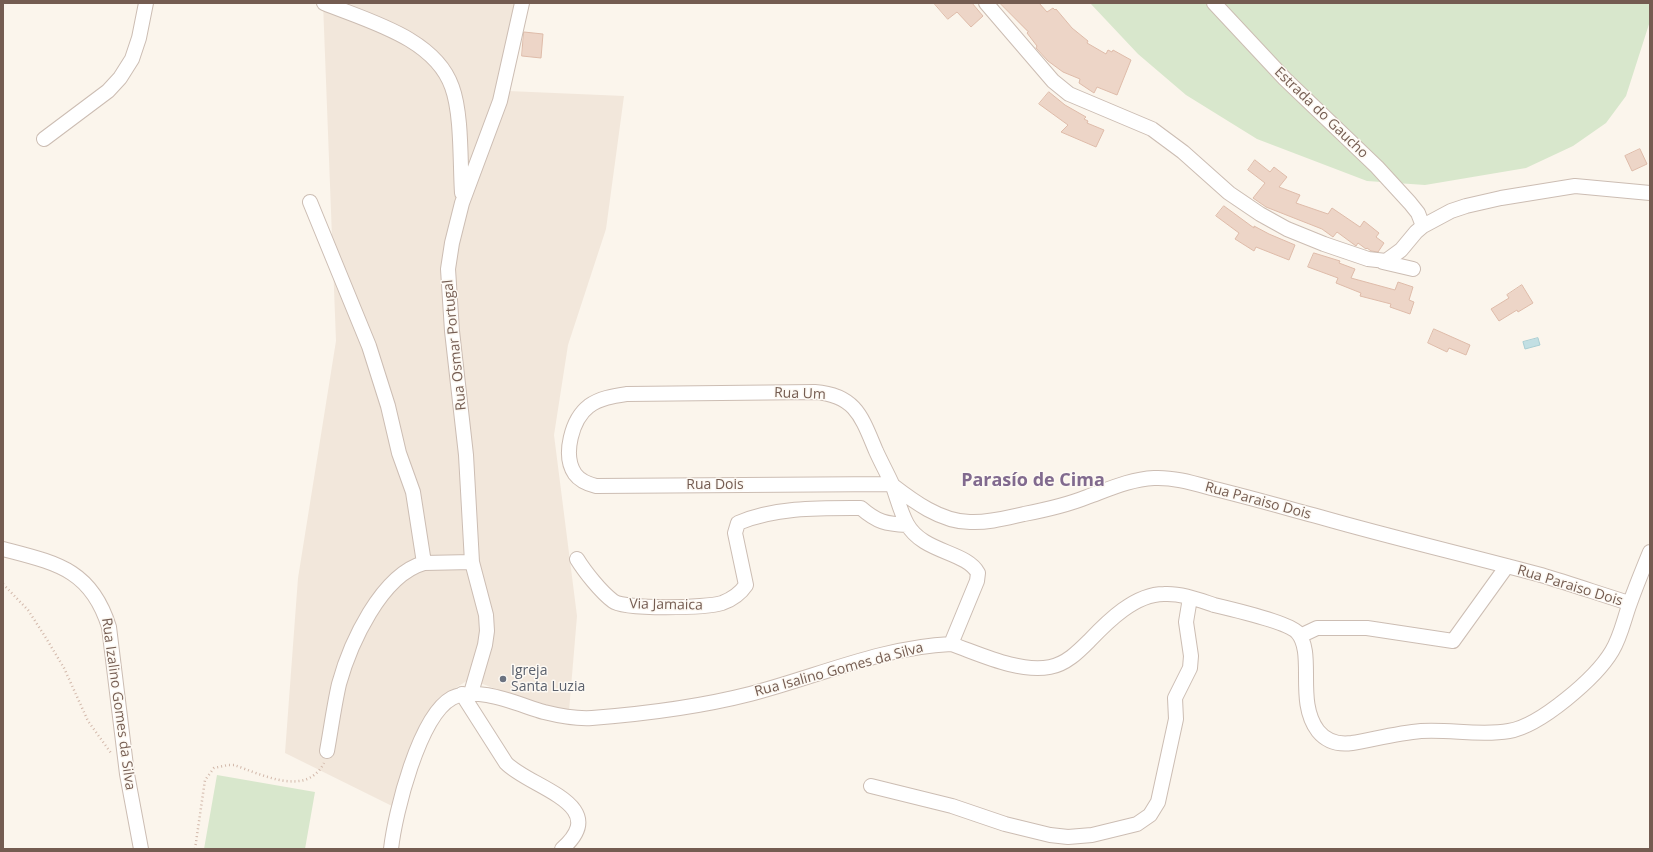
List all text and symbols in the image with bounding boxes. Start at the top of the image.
street label: Estrada do Gaucho [1271,64,1371,162]
street label: Rua Osmar Portugal [440,279,470,411]
street label: Rua Um [774,385,826,403]
district label: Parasío de Cima [961,470,1105,492]
street label: Rua Dois [686,477,744,493]
street label: Rua Paraiso Dois [1203,479,1313,523]
street label: Rua Paraiso Dois [1515,562,1625,610]
street label: Via Jamaica [629,596,703,614]
street label: Rua Izalino Gomes da Silva [98,617,138,791]
street label: Rua Isalino Gomes da Silva [753,639,925,701]
place label: Igreja Santa Luzia [511,663,585,696]
marker: Igreja Santa Luzia [498,674,508,684]

